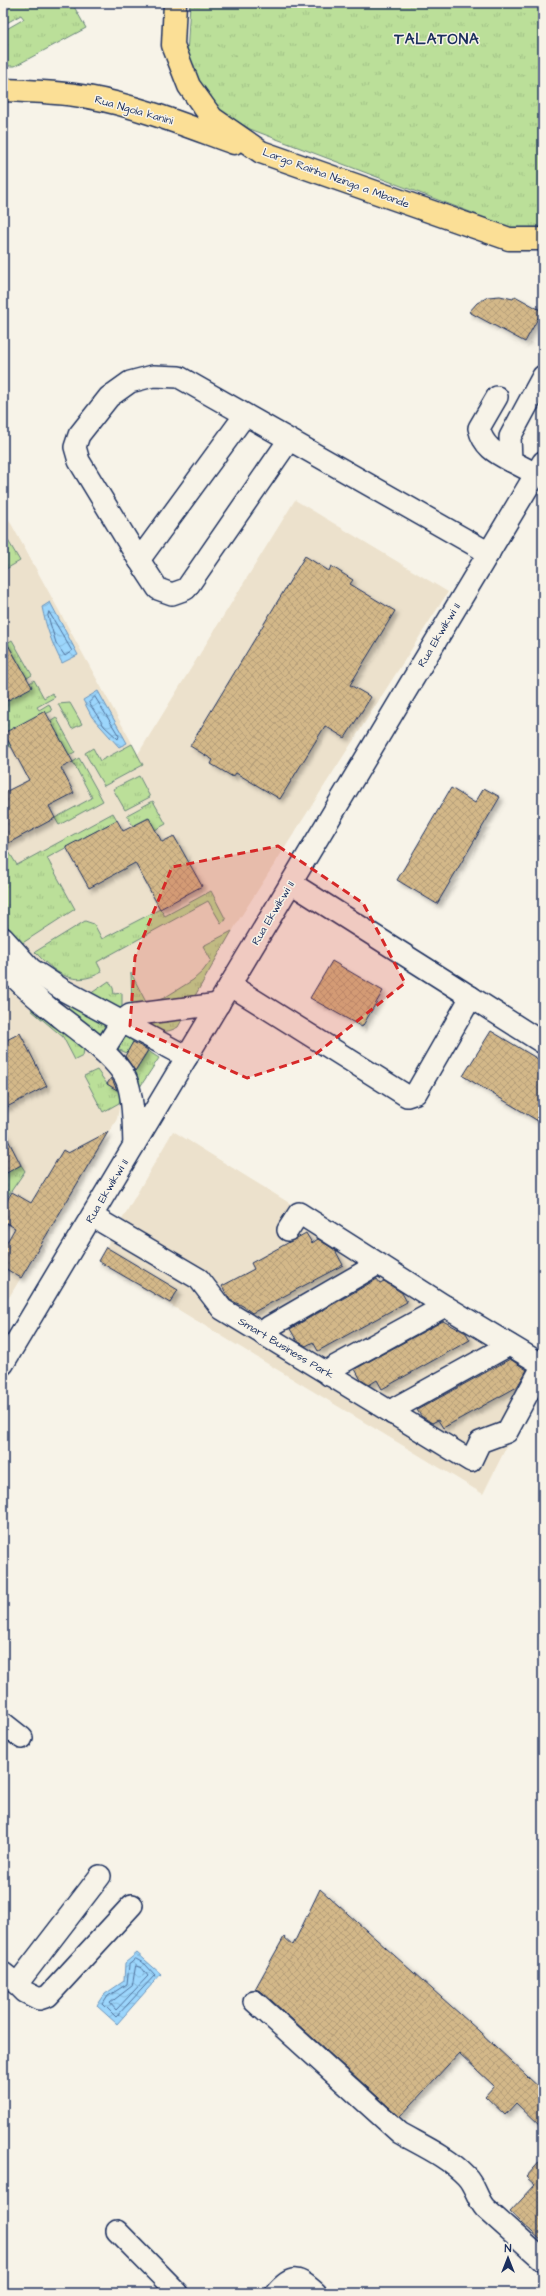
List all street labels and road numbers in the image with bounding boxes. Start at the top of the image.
street label: Rua Ngola kanini [93,92,175,129]
street label: Largo Rainha Nzinga a Mbande [260,144,411,212]
street label: Rua Ekwikwi II [414,600,464,670]
street label: Rua Ekwikwi II [248,878,298,948]
street label: Rua Ekwikwi II [82,1156,132,1226]
street label: Smart Business Park [235,1313,337,1383]

